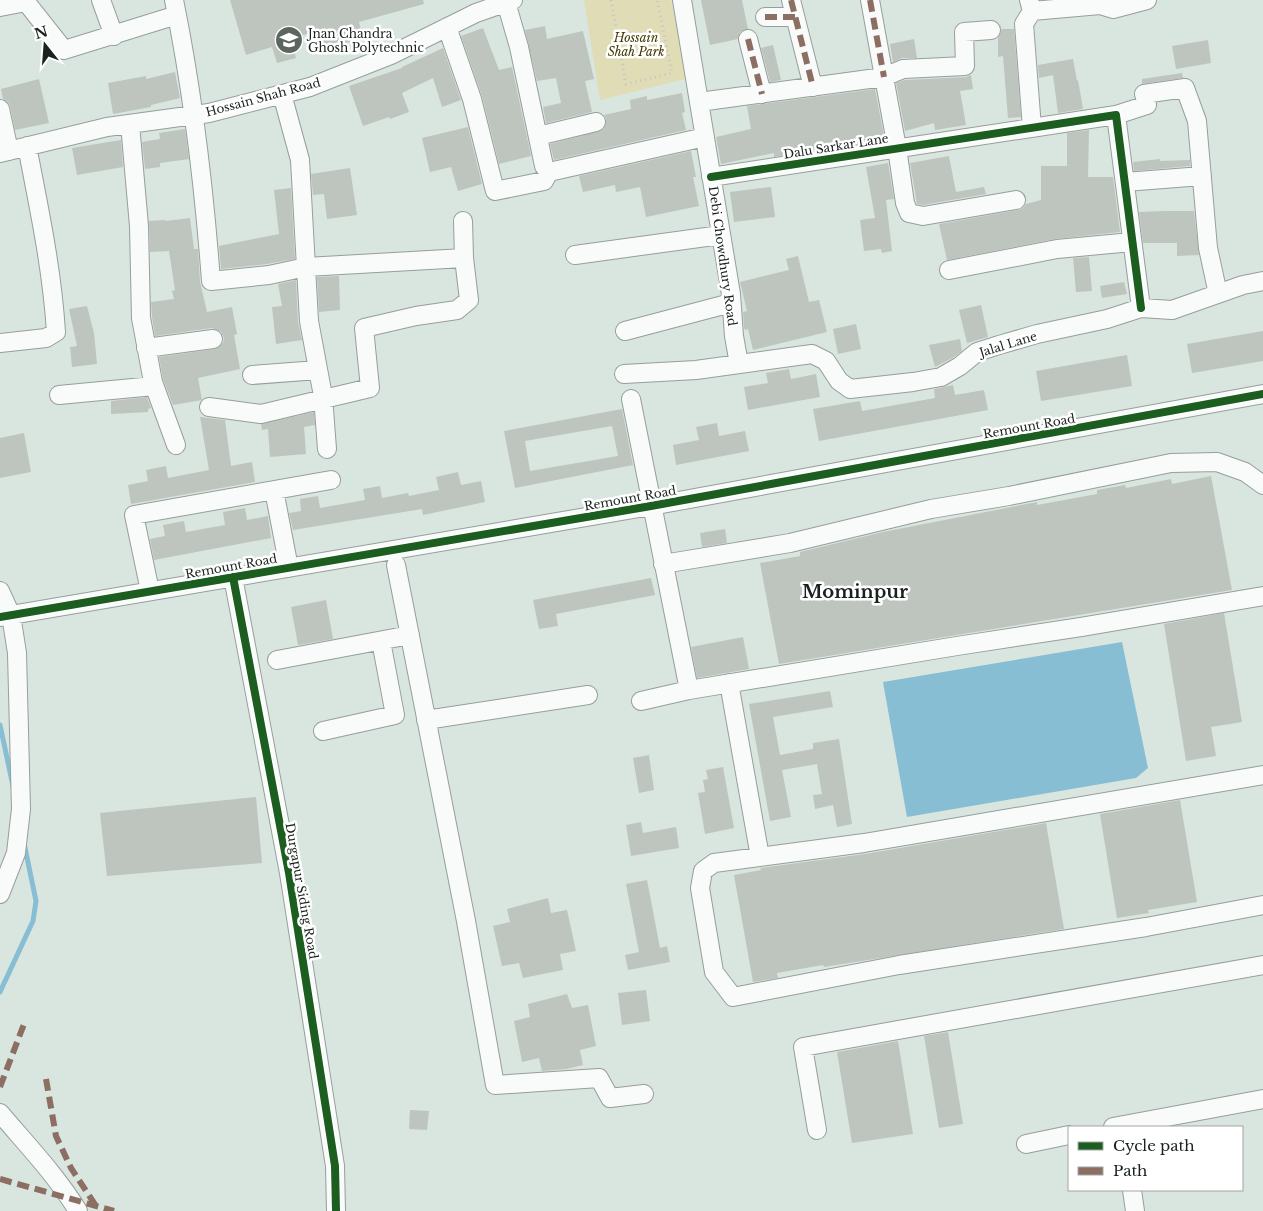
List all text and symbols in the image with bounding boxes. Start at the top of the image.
north arrow [20,20,70,70]
text: N [32,22,50,43]
school or university icon: Jnan Chandra Ghosh Polytechnic [274,25,304,55]
place label: Jnan Chandra Ghosh Polytechnic [306,26,424,55]
park label: Hossain Shah Park [608,30,664,59]
street label: Hossain Shah Road [204,74,322,120]
street label: Dalu Sarkar Lane [782,130,890,162]
street label: Debi Chowdhury Road [706,185,740,327]
street label: Jalal Lane [975,328,1039,360]
street label: Remount Road [982,411,1076,441]
street label: Remount Road [583,483,677,513]
street label: Remount Road [184,551,278,581]
district label: Mominpur [802,581,908,603]
street label: Durgapur Siding Road [283,822,321,960]
legend [1068,1126,1243,1191]
text: Cycle path [1113,1136,1195,1155]
text: Path [1113,1161,1147,1180]

